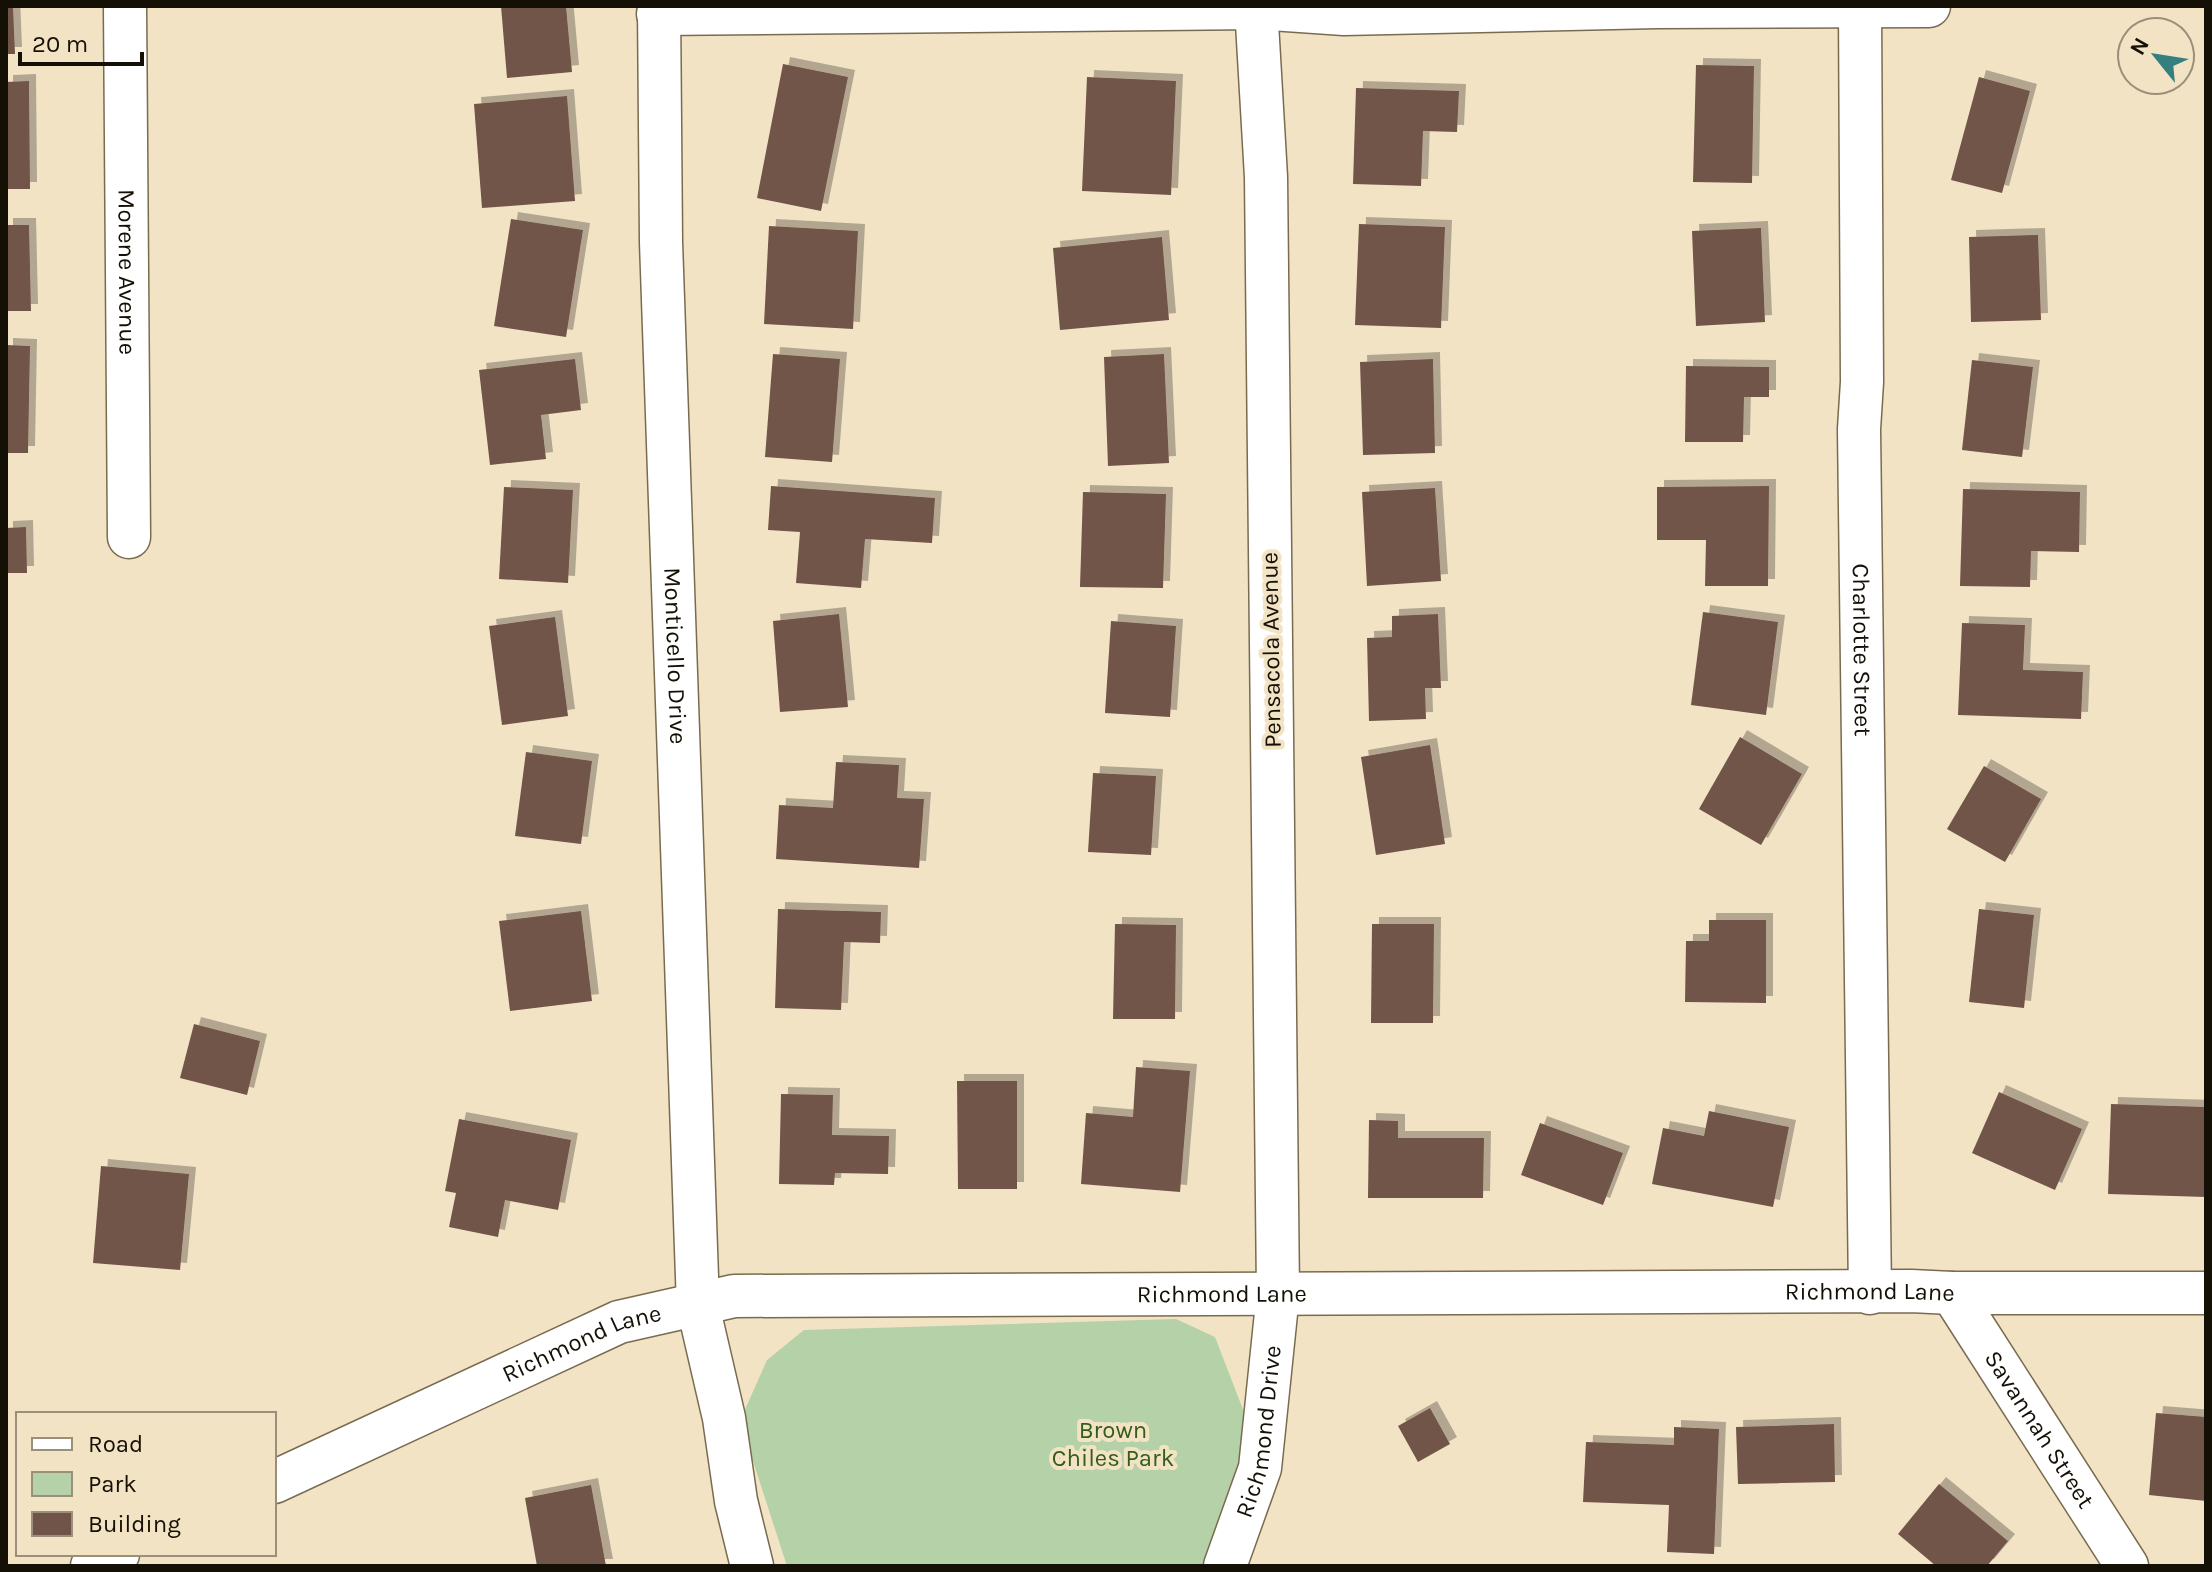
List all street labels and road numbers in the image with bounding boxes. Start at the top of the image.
street label: Morene Avenue [112,189,142,355]
street label: Pensacola Avenue [1255,552,1287,748]
street label: Charlotte Street [1847,563,1877,737]
street label: Monticello Drive [658,567,692,745]
street label: Richmond Lane [1785,1277,1955,1307]
street label: Richmond Lane [1137,1280,1307,1308]
street label: Richmond Lane [498,1299,664,1388]
street label: Richmond Drive [1230,1344,1287,1521]
street label: Savannah Street [1979,1346,2100,1513]

